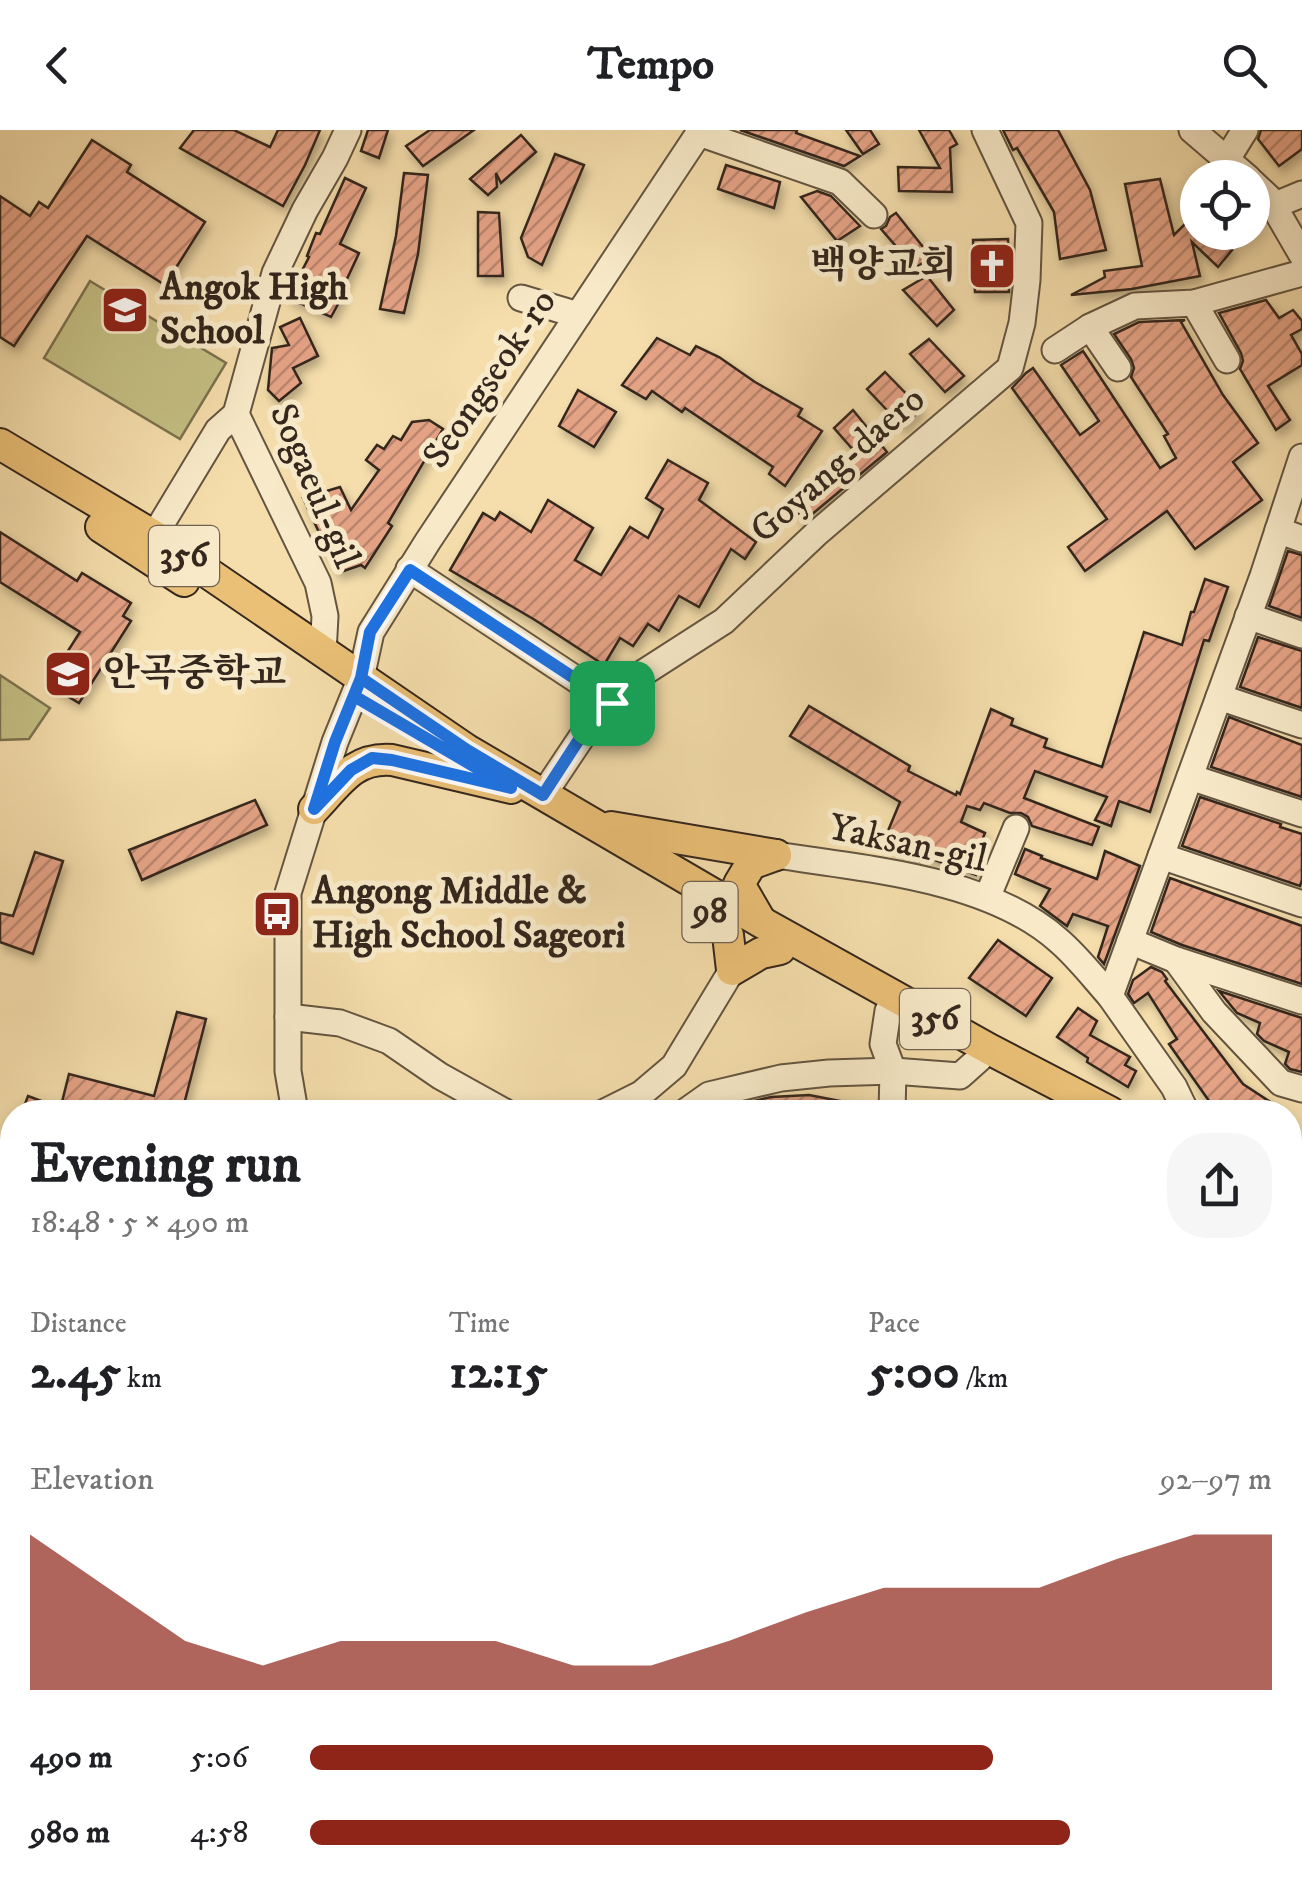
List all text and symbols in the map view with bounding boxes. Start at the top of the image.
text: Tempo [588,37,714,93]
icon: back [30,38,85,93]
icon: search [1217,38,1272,93]
map controls [1180,160,1270,250]
button: locate [1180,160,1270,250]
church icon: 백양교회 [966,240,1018,292]
place label: 백양교회 [810,242,957,290]
place label: Angok High School [159,264,348,356]
street label: Seongseok-ro [412,280,568,478]
school or university icon: Angok High School [99,284,151,336]
street label: Goyang-daero [741,376,935,554]
street label: Sogaeul-gil [258,397,370,576]
road number: 356 [149,526,219,586]
school or university icon: 안곡중학교 [42,648,94,700]
place label: 안곡중학교 [103,650,287,698]
pin [570,661,655,746]
icon: arrive [585,676,640,731]
street label: Yaksan-gil [825,804,992,884]
place label: Angong Middle & High School Sageori [311,868,626,960]
road number: 98 [682,882,738,942]
bus stop icon: Angong Middle & High School Sageori [251,888,303,940]
road number: 356 [900,989,970,1049]
text: Evening run [30,1131,301,1200]
button: share [1167,1133,1272,1238]
text: 18:48 · 5 × 490 m [30,1203,249,1243]
text: Distance [30,1306,126,1341]
text: Time [449,1306,510,1341]
text: Pace [868,1306,920,1341]
text: 2.45 [30,1341,121,1404]
text: 12:15 [449,1341,548,1404]
text: 5:00 [868,1341,960,1404]
text: km [121,1361,162,1396]
text: /km [960,1361,1008,1396]
text: Elevation [30,1460,154,1500]
text: 92–97 m [1160,1460,1272,1500]
text: 490 m [30,1738,113,1778]
text: 5:06 [190,1738,248,1778]
text: 980 m [30,1813,110,1853]
text: 4:58 [190,1813,249,1853]

